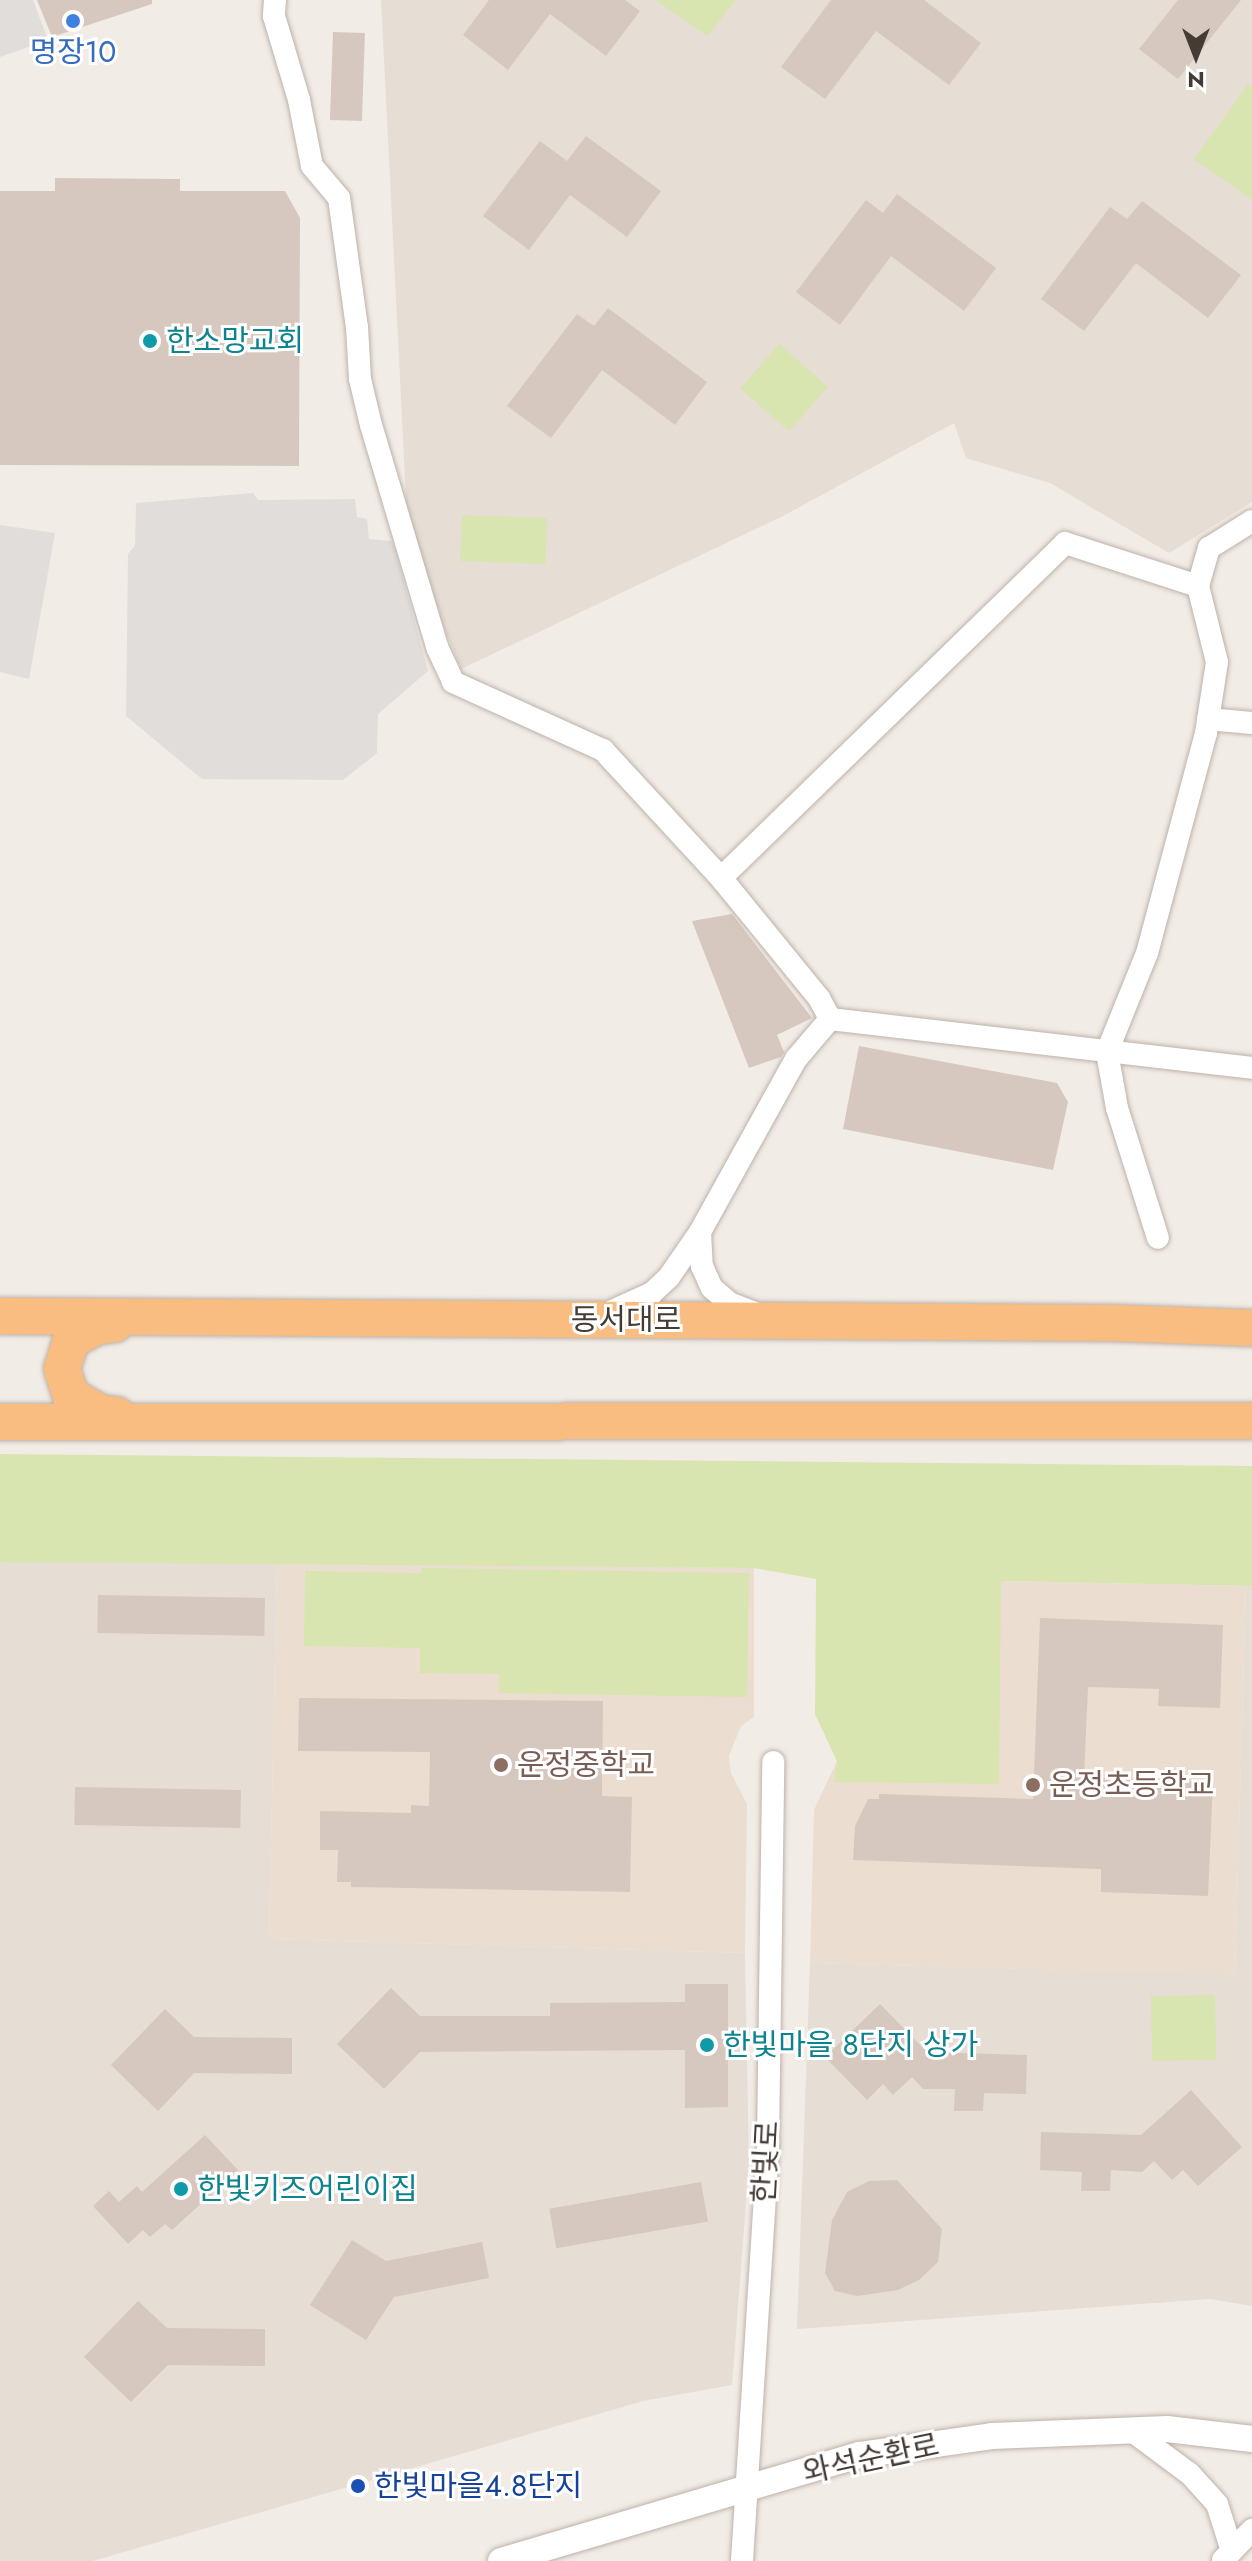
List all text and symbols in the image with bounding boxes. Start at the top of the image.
marker: 명장10 [64,12,82,30]
north arrow [1156,16,1236,96]
place label: 명장10 [30,34,116,70]
text: N [1187,64,1205,96]
place label: 한소망교회 [166,323,304,359]
marker: 한소망교회 [141,332,159,350]
street label: 동서대로 [571,1302,681,1338]
place label: 운정중학교 [517,1747,655,1783]
marker: 운정중학교 [492,1756,510,1774]
place label: 운정초등학교 [1049,1767,1215,1803]
marker: 운정초등학교 [1024,1776,1042,1794]
place label: 한빛마을 8단지 상가 [723,2027,978,2063]
marker: 한빛마을 8단지 상가 [698,2036,716,2054]
street label: 한빛로 [746,2120,786,2204]
place label: 한빛키즈어린이집 [197,2171,418,2207]
marker: 한빛키즈어린이집 [172,2180,190,2198]
street label: 와석순환로 [800,2427,942,2491]
place label: 한빛마을4.8단지 [374,2468,582,2504]
marker: 한빛마을4.8단지 [349,2477,367,2495]

